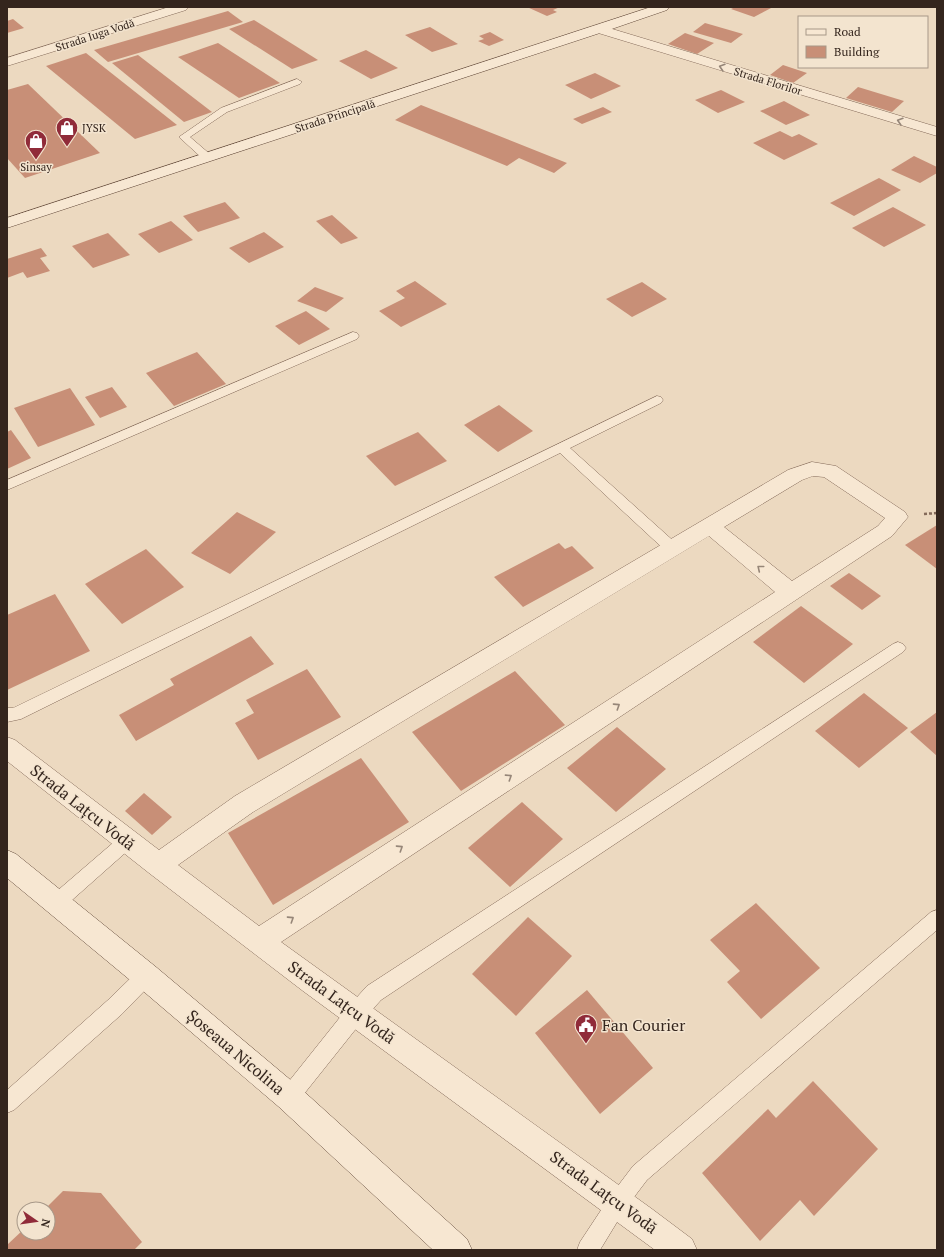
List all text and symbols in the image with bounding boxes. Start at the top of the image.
street label: Strada Iuga Vodă [54,16,137,54]
legend [798,16,928,68]
text: Road [834,24,861,39]
text: Building [834,44,880,59]
one-way arrow [718,63,725,72]
street label: Strada Florilor [732,64,805,98]
street label: Strada Principală [293,96,377,136]
shop icon: JYSK [54,115,80,148]
one-way arrow [896,117,903,126]
place label: JYSK [82,121,107,135]
shop icon: Sinsay [23,128,49,161]
place label: Sinsay [20,160,52,174]
one-way arrow [757,565,765,572]
one-way arrow [613,703,620,710]
street label: Strada Lațcu Vodă [26,759,140,855]
one-way arrow [505,774,512,782]
one-way arrow [396,845,403,853]
one-way arrow [287,916,294,924]
street label: Strada Lațcu Vodă [284,956,400,1048]
street label: Șoseaua Nicolina [182,1005,290,1099]
public building icon: Fan Courier [573,1012,599,1045]
place label: Fan Courier [602,1014,686,1036]
street label: Strada Lațcu Vodă [546,1146,662,1238]
north arrow [16,1201,56,1241]
text: N [38,1218,54,1230]

